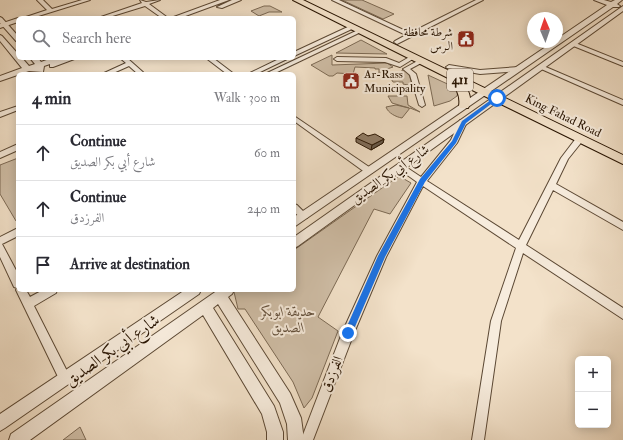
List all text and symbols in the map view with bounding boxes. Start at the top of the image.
north arrow [527,12,563,48]
search box [16,16,296,60]
place label: شرطة محافظة الـرس [404,25,453,54]
icon: search [30,27,52,49]
text: Search here [62,29,131,48]
public building icon: شرطة محافظة الـرس [456,29,476,49]
place label: Ar-Rass Municipality [363,67,426,96]
road number: 411 [447,69,473,91]
public building icon: Ar-Rass Municipality [341,71,361,91]
text: 4 min [32,88,71,109]
route start [488,89,506,107]
text: Walk · 300 m [214,90,280,106]
street label: King Fahad Road [522,91,604,141]
text: Continue [70,132,126,151]
street label: شارع أبي بكر الصديق [346,139,434,210]
icon: ahead [32,142,54,164]
text: 60 m [254,145,280,161]
text: شارع أبي بكر الصديق [70,154,155,170]
text: Continue [70,188,126,207]
icon: ahead [32,198,54,220]
text: 240 m [247,201,280,217]
text: الفرزدق [70,210,104,226]
icon: arrive [32,254,54,276]
text: Arrive at destination [70,255,190,274]
park label: حديقة ابوبكر الصديق [260,303,315,336]
street label: شارع أبي بكر الصديق [59,308,166,394]
route end [339,324,357,342]
street label: الفرزدق [317,354,347,394]
map controls [575,356,611,428]
button: + [575,356,611,392]
button: − [575,392,611,428]

